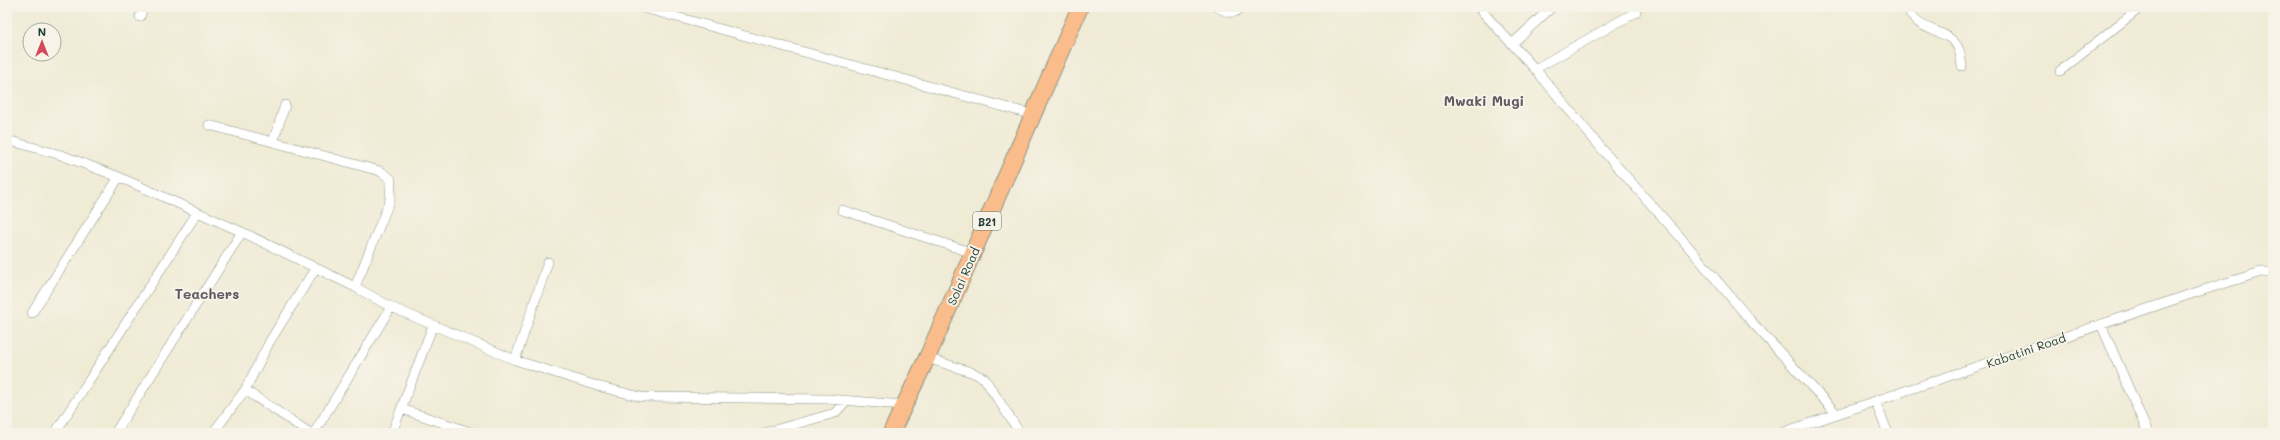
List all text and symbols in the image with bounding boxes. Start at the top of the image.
north arrow [22,22,62,62]
text: N [38,24,46,39]
district label: Mwaki Mugi [1444,91,1524,110]
road number: B21 [973,212,1001,230]
street label: Solai Road [943,244,983,307]
district label: Teachers [175,284,239,303]
street label: Kabatini Road [1984,329,2068,371]

